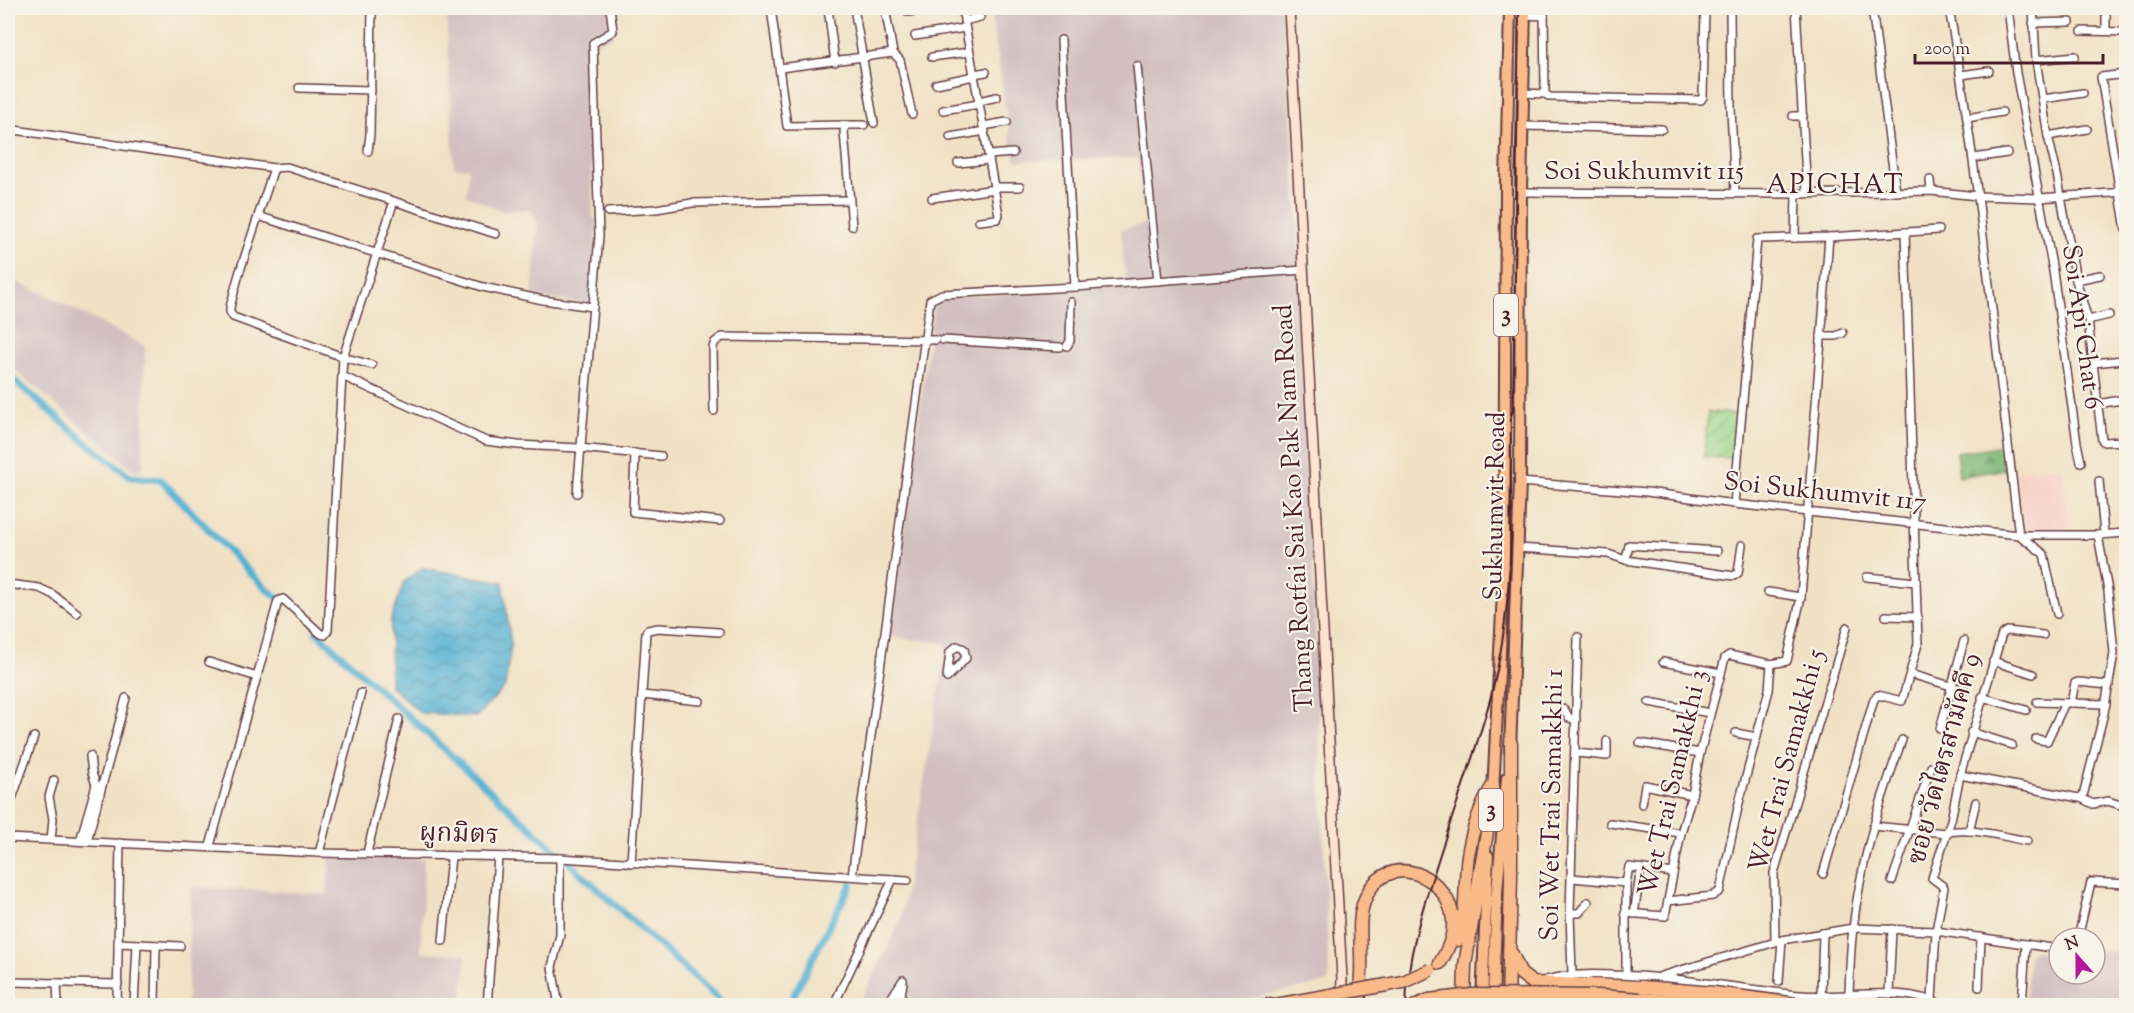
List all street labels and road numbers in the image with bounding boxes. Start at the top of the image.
street label: Soi Sukhumvit 115 [1544,154,1744,191]
street label: Soi Api Chat 6 [2051,242,2111,412]
road number: 3 [1494,294,1518,336]
street label: Thang Rotfai Sai Kao Pak Nam Road [1266,303,1324,713]
street label: Sukhumvit Road [1476,411,1516,601]
street label: Soi Sukhumvit 117 [1722,464,1928,522]
street label: Wet Trai Samakkhi 5 [1740,645,1836,877]
street label: ซอย วัดไตรสามัคคี 9 [1897,649,1991,869]
street label: Wet Trai Samakkhi 3 [1630,666,1718,900]
street label: Soi Wet Trai Samakkhi 1 [1532,668,1574,941]
road number: 3 [1479,789,1503,831]
street label: ผูกมิตร [419,815,499,855]

